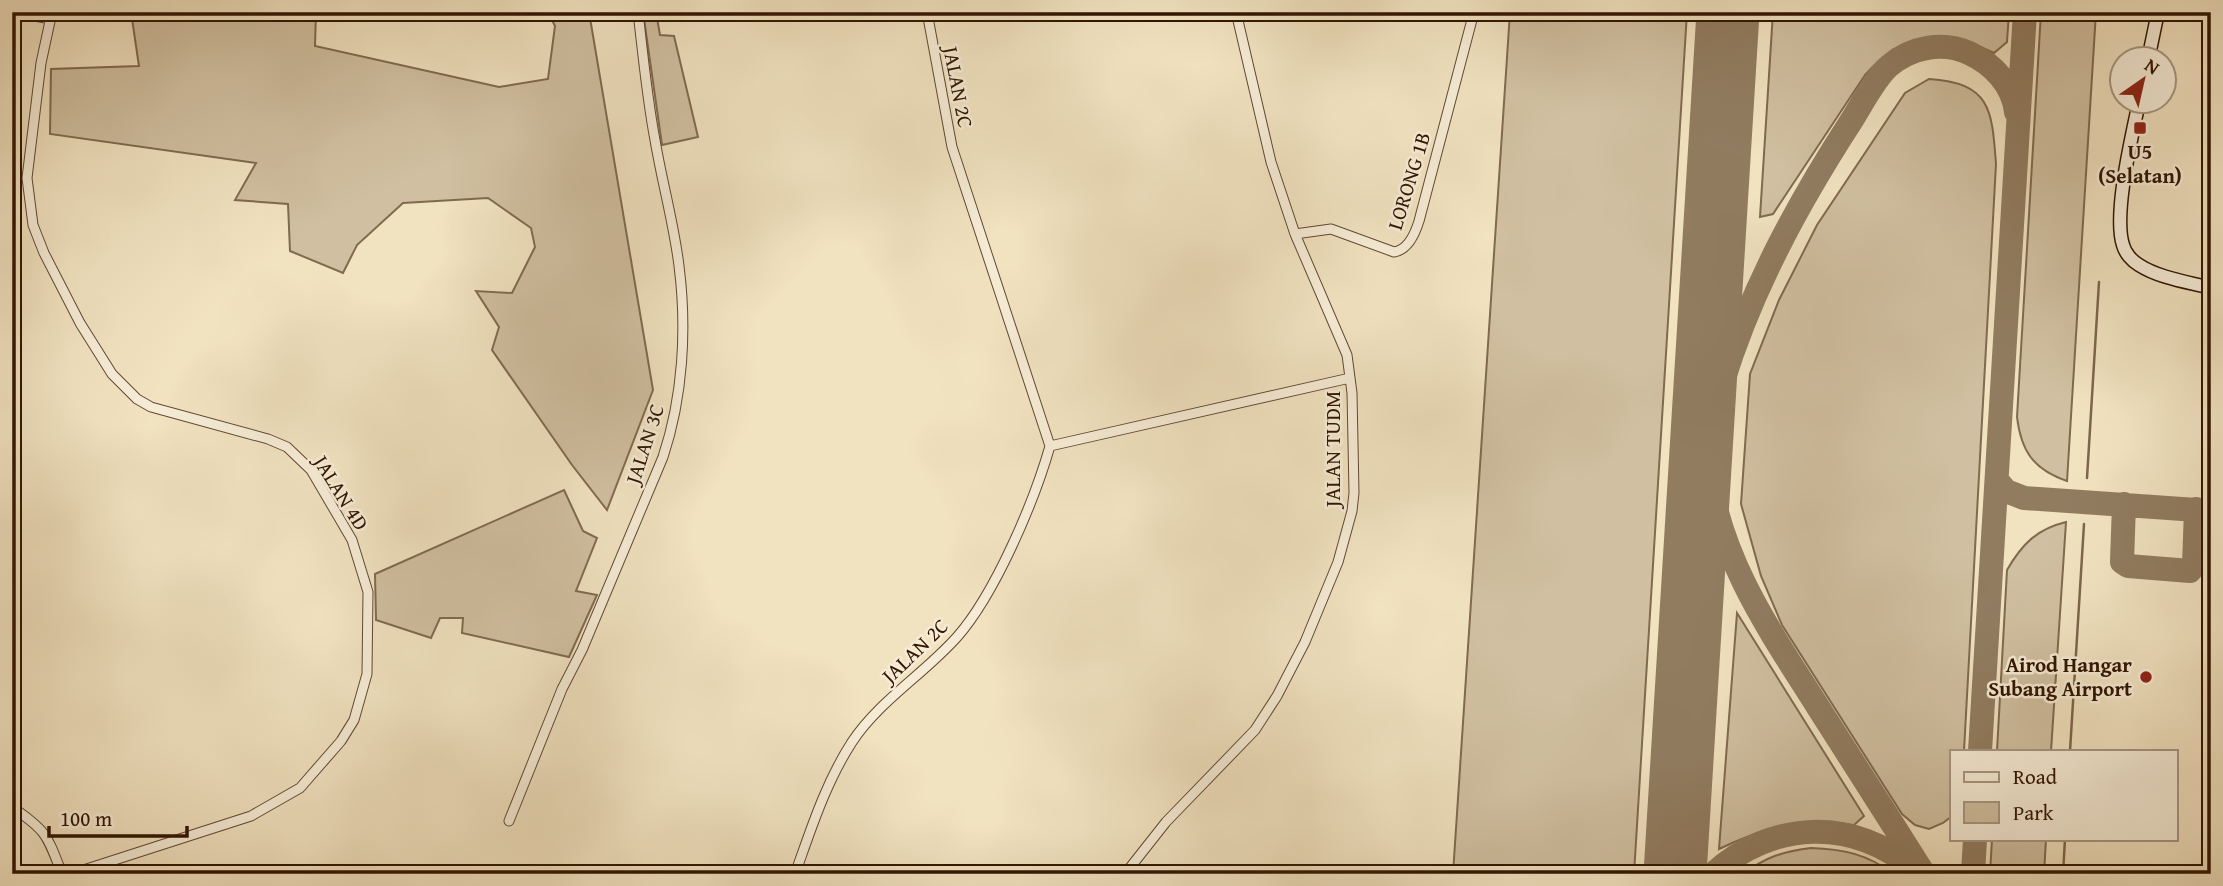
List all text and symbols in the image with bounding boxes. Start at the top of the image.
street label: JALAN 2C [935,41,982,130]
north arrow [2108,46,2178,116]
text: N [2139,51,2166,81]
marker: U5 (Selatan) [2132,120,2148,136]
street label: LORONG 1B [1379,128,1438,233]
place label: U5 (Selatan) [2098,136,2182,191]
street label: JALAN TUDM [1317,391,1348,510]
street label: JALAN 3C [616,400,672,491]
street label: JALAN 4D [305,447,377,536]
street label: JALAN 2C [872,611,955,692]
place label: Airod Hangar Subang Airport [1988,649,2132,704]
marker: Airod Hangar Subang Airport [2138,669,2154,685]
legend [1950,750,2178,840]
text: Road [2013,761,2058,792]
scale bar [49,795,187,839]
text: Park [2013,797,2054,828]
text: 100 m [60,803,112,834]

